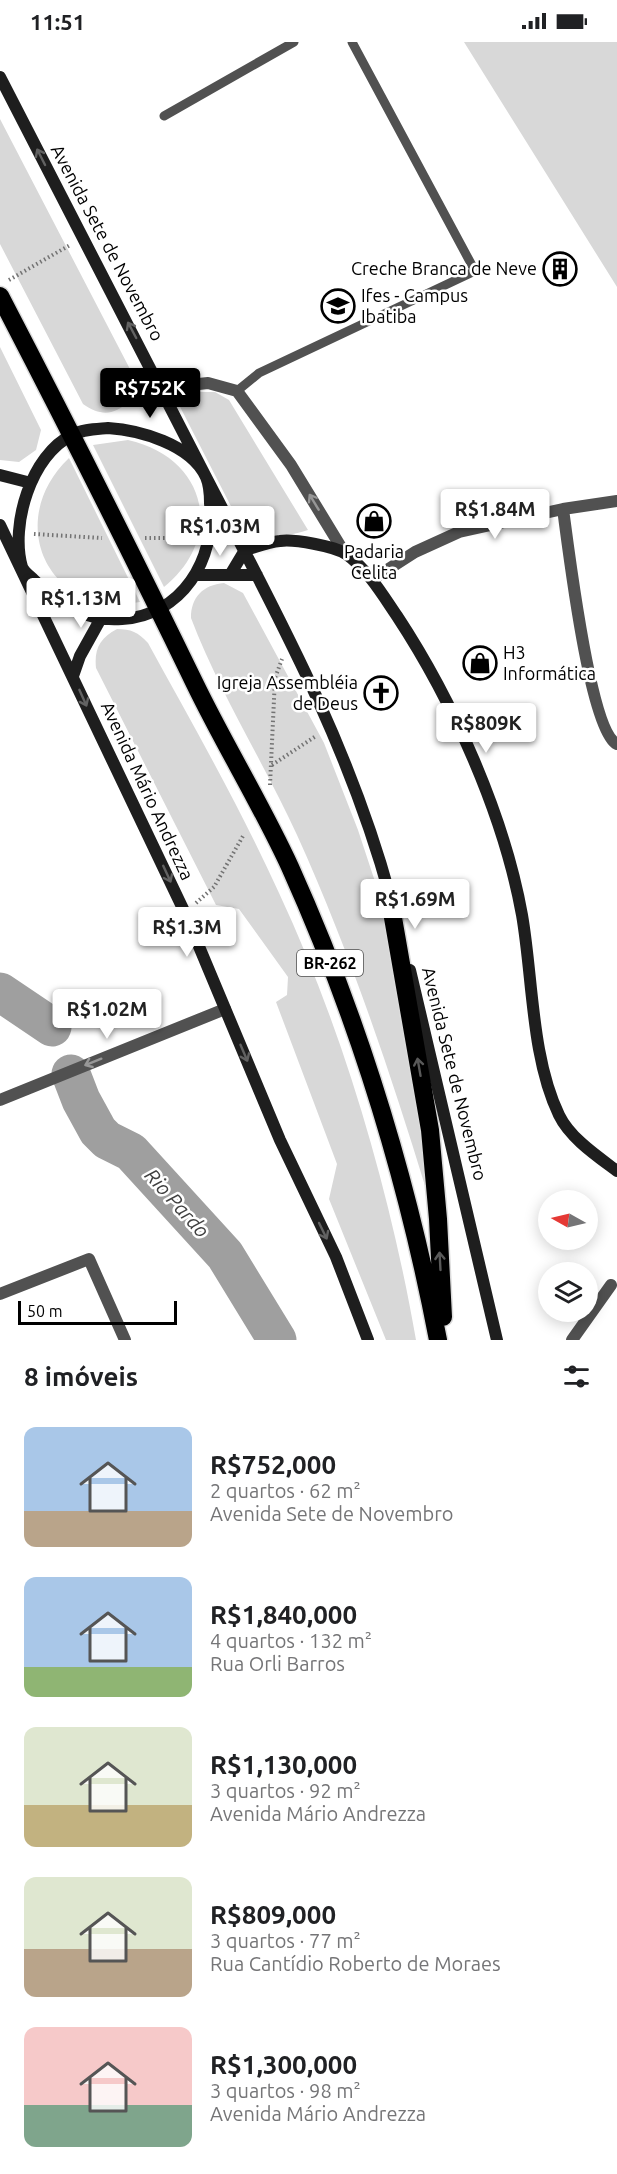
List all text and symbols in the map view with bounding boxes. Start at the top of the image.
text: 11:51 [30,9,85,34]
street label: Avenida Sete de Novembro [48,141,168,344]
one-way arrow [35,149,46,167]
building icon: Creche Branca de Neve [542,251,578,287]
place label: Creche Branca de Neve [351,258,537,278]
place label: Ifes - Campus Ibatiba [361,285,468,326]
school or university icon: Ifes - Campus Ibatiba [320,288,356,324]
one-way arrow [126,322,138,339]
pin: R$752K [101,368,199,419]
text: R$752K [114,376,186,399]
pin: R$1.84M [440,489,550,540]
one-way arrow [307,494,319,511]
text: R$1.84M [455,497,535,520]
shop icon: Padaria Celita [356,503,392,539]
pin: R$1.03M [165,506,275,557]
text: R$1.03M [180,514,260,537]
place label: Padaria Celita [344,541,404,582]
pin: R$1.13M [26,578,136,629]
text: R$1.13M [41,586,121,609]
place label: H3 Informática [503,642,596,683]
shop icon: H3 Informática [462,645,498,681]
place label: Igreja Assembléia de Deus [217,672,358,713]
church icon: Igreja Assembléia de Deus [363,675,399,711]
one-way arrow [78,688,89,707]
street label: Avenida Mário Andrezza [98,698,198,883]
pin: R$809K [437,703,535,754]
text: R$809K [450,711,522,734]
one-way arrow [161,865,173,883]
pin: R$1.69M [360,879,470,930]
text: R$1.69M [375,887,455,910]
pin: R$1.3M [138,907,236,958]
text: R$1.3M [152,915,222,938]
road number: BR-262 [297,950,363,976]
street label: Avenida Sete de Novembro [419,965,491,1183]
pin: R$1.02M [52,989,162,1040]
text: R$1.02M [67,997,147,1020]
one-way arrow [239,1043,250,1062]
one-way arrow [84,1057,103,1068]
one-way arrow [413,1058,424,1077]
water label: Rio Pardo [141,1164,214,1242]
north arrow [538,1190,598,1250]
map controls [538,1190,598,1322]
one-way arrow [318,1222,330,1240]
one-way arrow [435,1251,446,1271]
button: layers [538,1262,598,1322]
scale bar [18,1298,177,1326]
text: 50 m [27,1302,63,1320]
icon: filters [560,1360,593,1393]
text: 8 imóveis [24,1362,138,1391]
text: R$752,000 [210,1450,336,1479]
icon: home [72,1451,144,1523]
text: 2 quartos · 62 m² [210,1479,361,1502]
text: Avenida Sete de Novembro [210,1502,454,1525]
text: R$1,840,000 [210,1600,357,1629]
icon: home [72,1601,144,1673]
text: 4 quartos · 132 m² [210,1629,372,1652]
text: Rua Orli Barros [210,1652,345,1675]
text: R$1,130,000 [210,1750,357,1779]
icon: home [72,1751,144,1823]
text: 3 quartos · 92 m² [210,1779,361,1802]
text: Avenida Mário Andrezza [210,1802,426,1825]
text: R$809,000 [210,1900,336,1929]
icon: home [72,1901,144,1973]
text: 3 quartos · 77 m² [210,1929,361,1952]
text: Rua Cantídio Roberto de Moraes [210,1952,501,1975]
text: R$1,300,000 [210,2050,357,2079]
icon: home [72,2051,144,2123]
text: 3 quartos · 98 m² [210,2079,361,2102]
text: Avenida Mário Andrezza [210,2102,426,2125]

